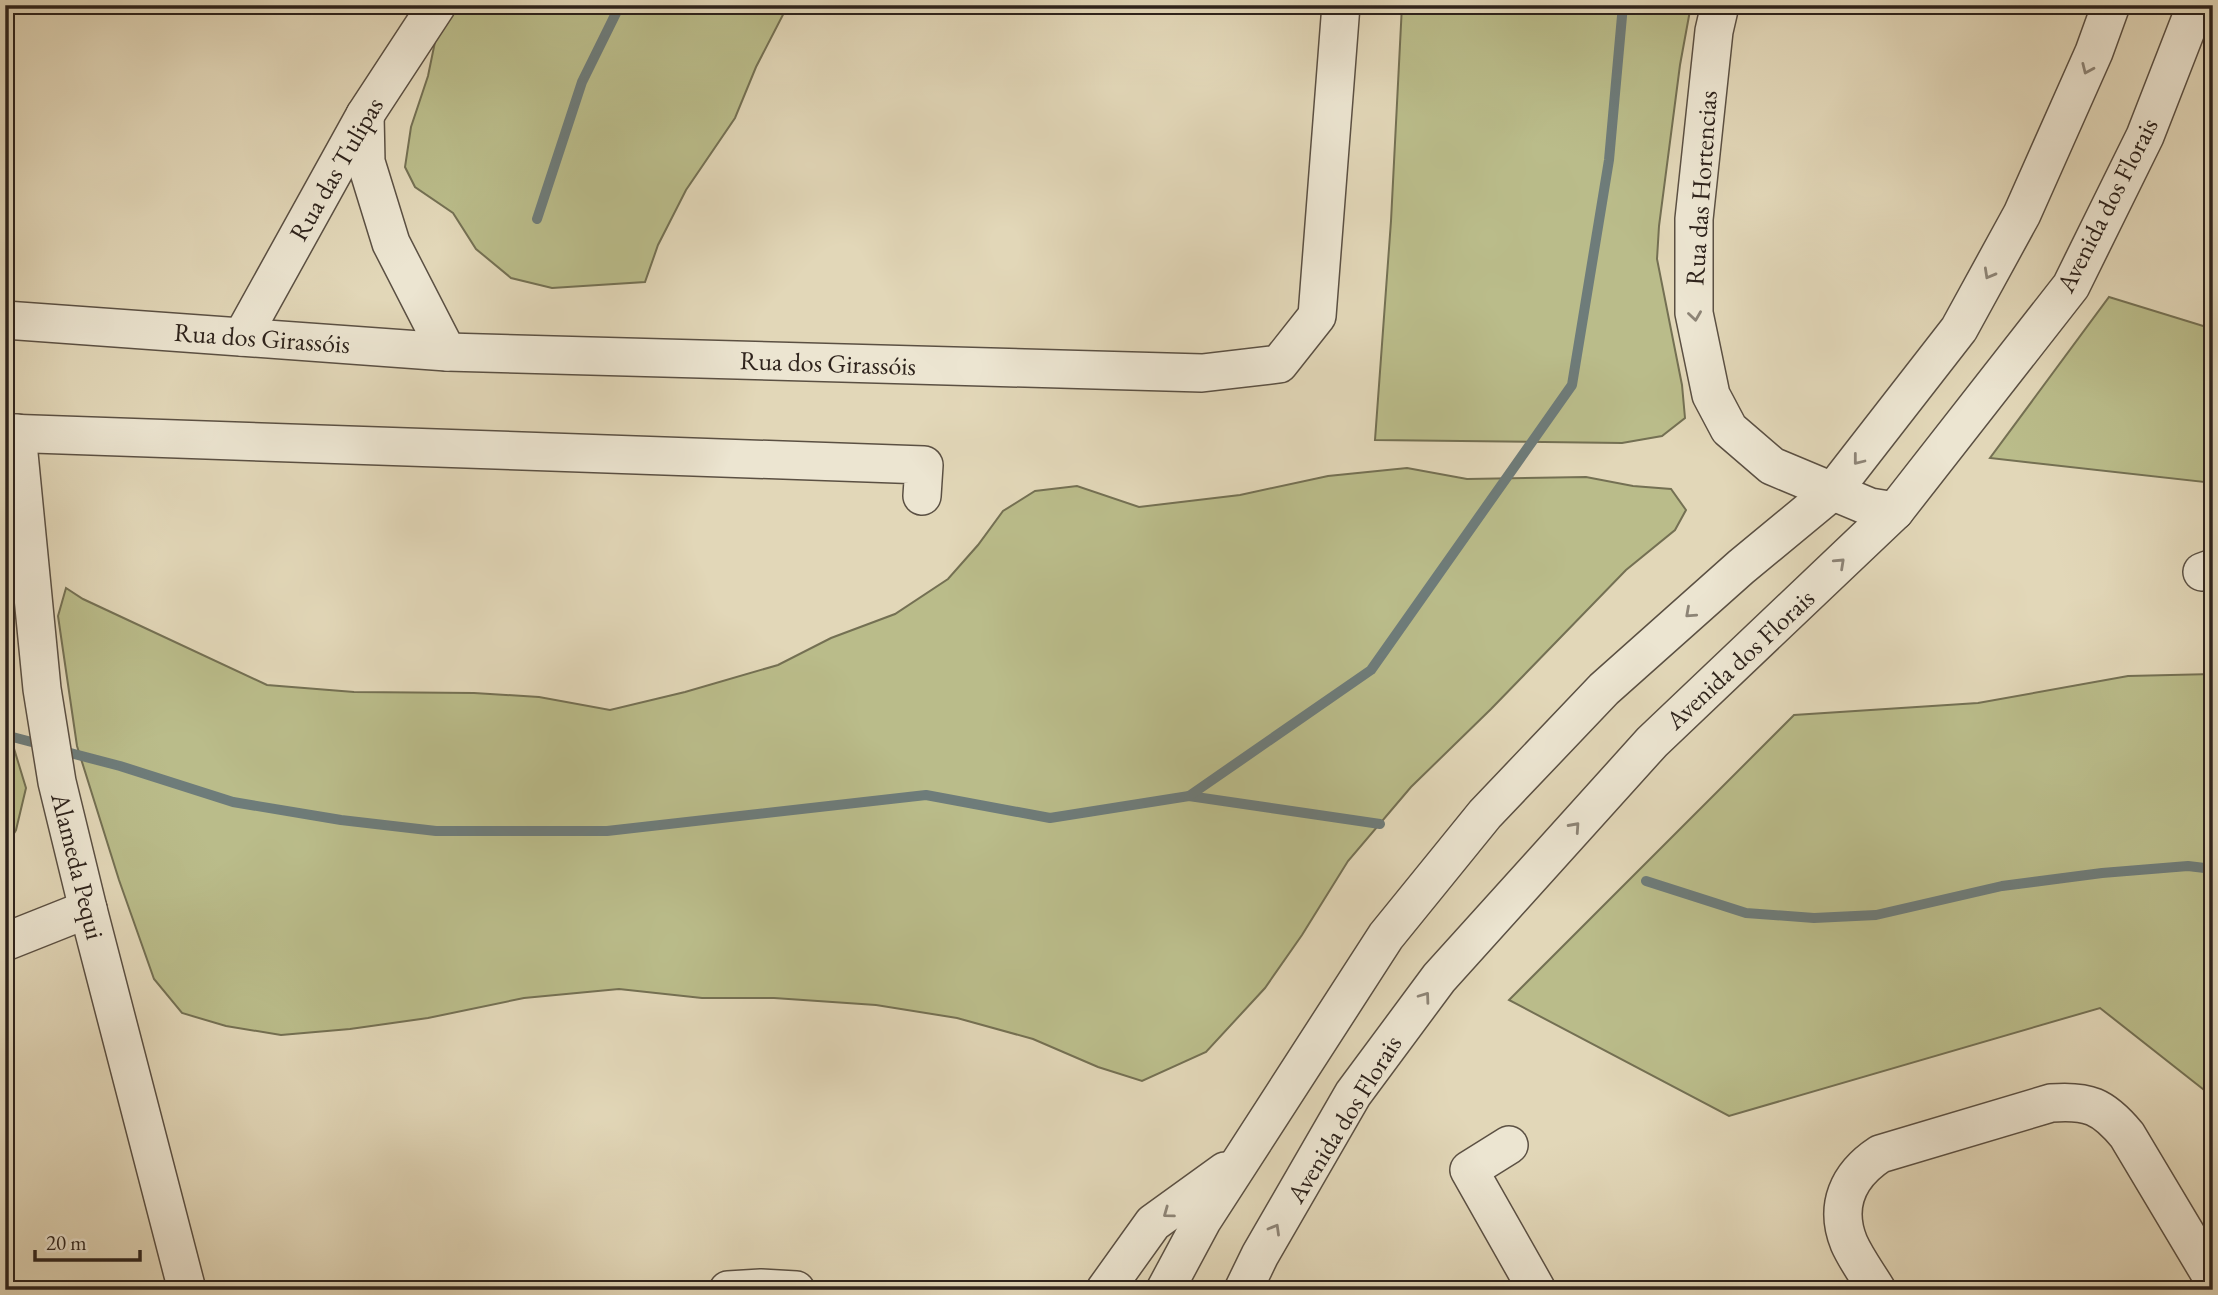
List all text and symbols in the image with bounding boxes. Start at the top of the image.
one-way arrow [2081,62,2095,74]
street label: Rua das Hortencias [1677,89,1725,287]
street label: Rua das Tulipas [281,91,391,247]
street label: Avenida dos Florais [2048,112,2166,299]
one-way arrow [1984,267,1997,280]
one-way arrow [1688,311,1703,322]
street label: Rua dos Girassóis [173,315,351,361]
street label: Rua dos Girassóis [739,343,917,383]
one-way arrow [1853,452,1866,464]
one-way arrow [1832,559,1845,571]
street label: Avenida dos Florais [1658,581,1822,738]
one-way arrow [1685,604,1698,617]
street label: Alameda Pequi [43,788,113,943]
one-way arrow [1567,822,1579,835]
one-way arrow [1416,993,1429,1005]
street label: Avenida dos Florais [1278,1029,1409,1210]
one-way arrow [1163,1204,1175,1217]
scale bar [35,1218,140,1262]
one-way arrow [1267,1224,1280,1237]
text: 20 m [46,1229,87,1256]

